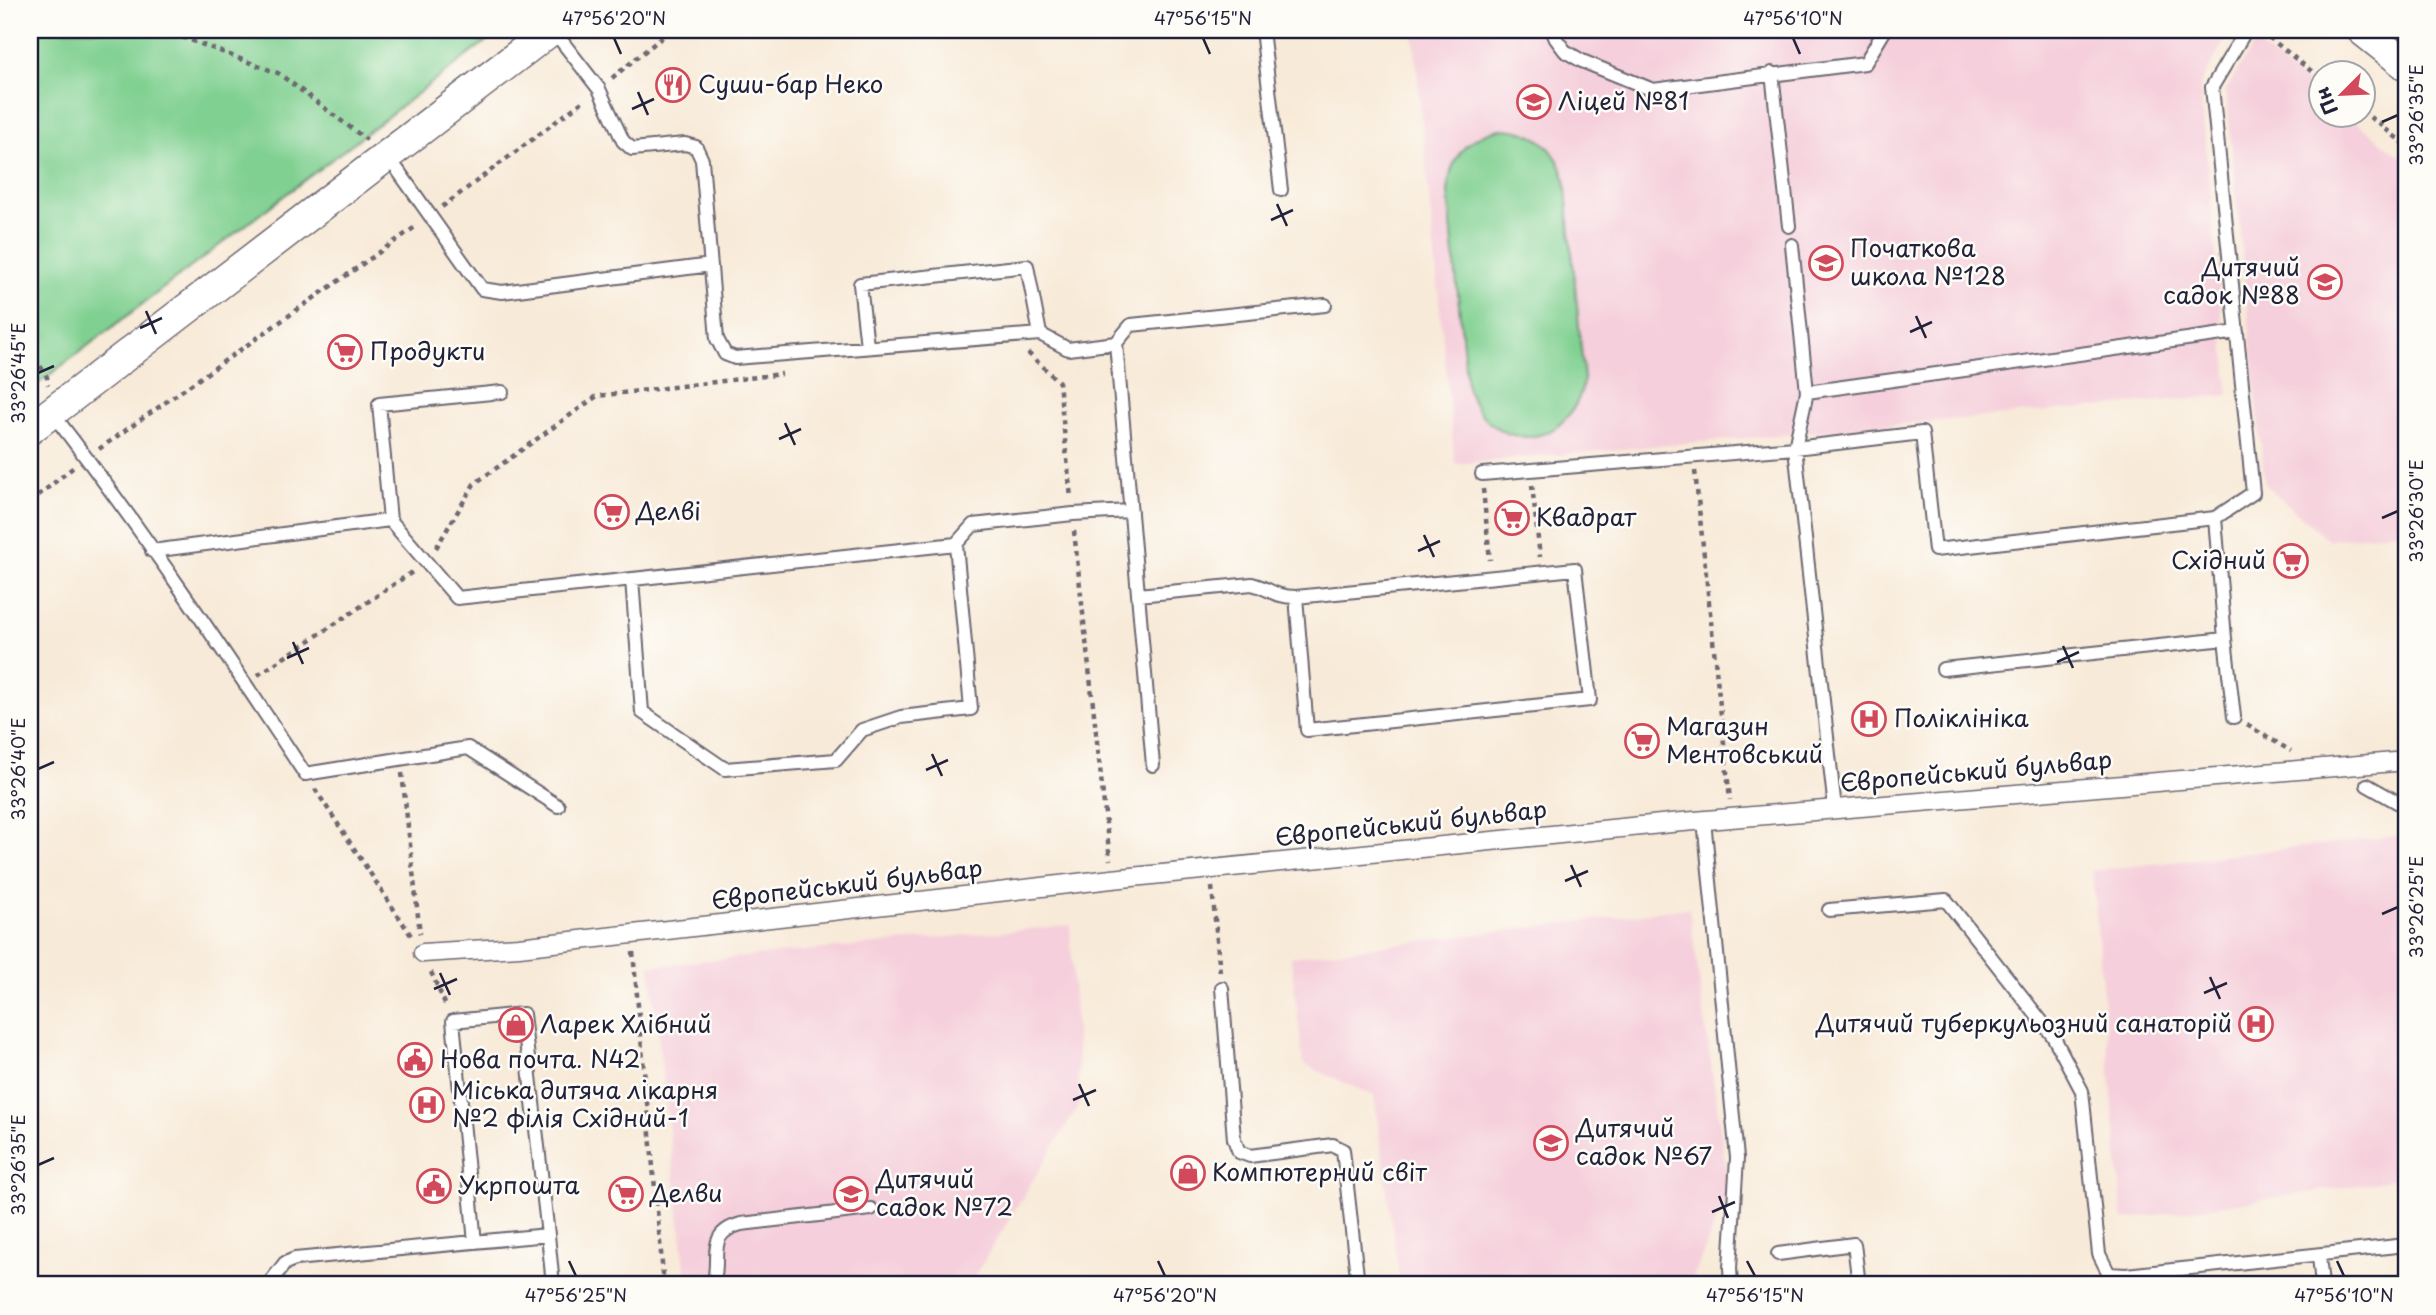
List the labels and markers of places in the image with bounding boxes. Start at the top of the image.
place label: Суши-бар Неко [698,65,883,101]
restaurant icon: Суши-бар Неко [654,66,692,104]
place label: Ліцей №81 [1558,82,1689,118]
school or university icon: Ліцей №81 [1515,83,1553,121]
place label: Початкова школа №128 [1850,229,2006,293]
school or university icon: Початкова школа №128 [1807,244,1845,282]
place label: Дитячий садок №88 [2163,248,2300,312]
school or university icon: Дитячий садок №88 [2306,263,2344,301]
place label: Продукти [370,332,485,368]
supermarket icon: Продукти [326,333,364,371]
place label: Делві [635,492,701,528]
supermarket icon: Делві [593,493,631,531]
place label: Квадрат [1536,498,1637,534]
supermarket icon: Квадрат [1493,499,1531,537]
place label: Східний [2171,541,2266,577]
supermarket icon: Східний [2272,542,2310,580]
place label: Поліклініка [1894,699,2029,735]
hospital icon: Поліклініка [1850,700,1888,738]
place label: Магазин Ментовський [1666,707,1823,771]
supermarket icon: Магазин Ментовський [1623,722,1661,760]
place label: Дитячий туберкульозний санаторій [1815,1004,2232,1040]
place label: Ларек Хлібний [540,1005,711,1041]
hospital icon: Дитячий туберкульозний санаторій [2237,1005,2275,1043]
shop icon: Ларек Хлібний [497,1006,535,1044]
place label: Нова почта. N42 [440,1040,641,1076]
public building icon: Нова почта. N42 [396,1041,434,1079]
place label: Міська дитяча лікарня №2 філія Східний-1 [452,1071,718,1135]
hospital icon: Міська дитяча лікарня №2 філія Східний-1 [408,1086,446,1124]
place label: Дитячий садок №67 [1575,1109,1713,1173]
school or university icon: Дитячий садок №67 [1532,1124,1570,1162]
place label: Компютерний світ [1212,1153,1427,1189]
shop icon: Компютерний світ [1169,1154,1207,1192]
place label: Дитячий садок №72 [875,1160,1013,1224]
place label: Укрпошта [458,1166,580,1202]
public building icon: Укрпошта [415,1167,453,1205]
place label: Делви [649,1174,723,1210]
supermarket icon: Делви [607,1175,645,1213]
school or university icon: Дитячий садок №72 [832,1175,870,1213]

